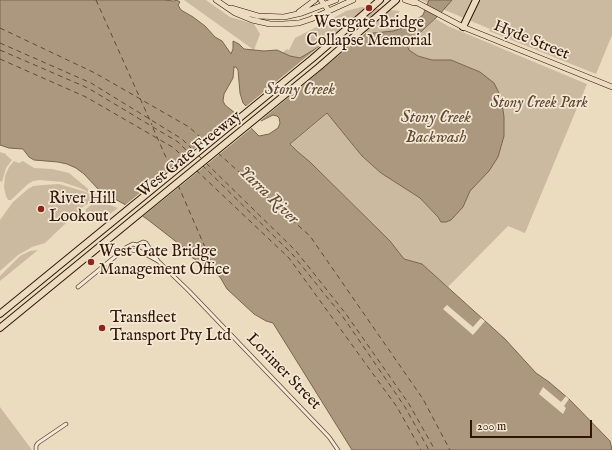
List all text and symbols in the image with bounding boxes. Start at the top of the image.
marker: Westgate Bridge Collapse Memorial [364,3,374,13]
place label: Westgate Bridge Collapse Memorial [306,14,432,52]
street label: Hyde Street [490,17,572,65]
water label: Stony Creek [265,81,335,101]
park label: Stony Creek Park [490,94,588,114]
street label: West Gate Freeway [134,107,246,203]
water label: Stony Creek Backwash [401,109,471,149]
water label: Yarra River [234,163,302,229]
place label: River Hill Lookout [49,190,116,228]
marker: River Hill Lookout [36,204,46,214]
place label: West Gate Bridge Management Office [99,243,230,281]
marker: West Gate Bridge Management Office [86,257,96,267]
place label: Transfleet Transport Pty Ltd [110,309,231,347]
marker: Transfleet Transport Pty Ltd [97,323,107,333]
street label: Lorimer Street [242,330,324,414]
scale bar [472,412,594,438]
text: 200 m [477,419,506,434]

